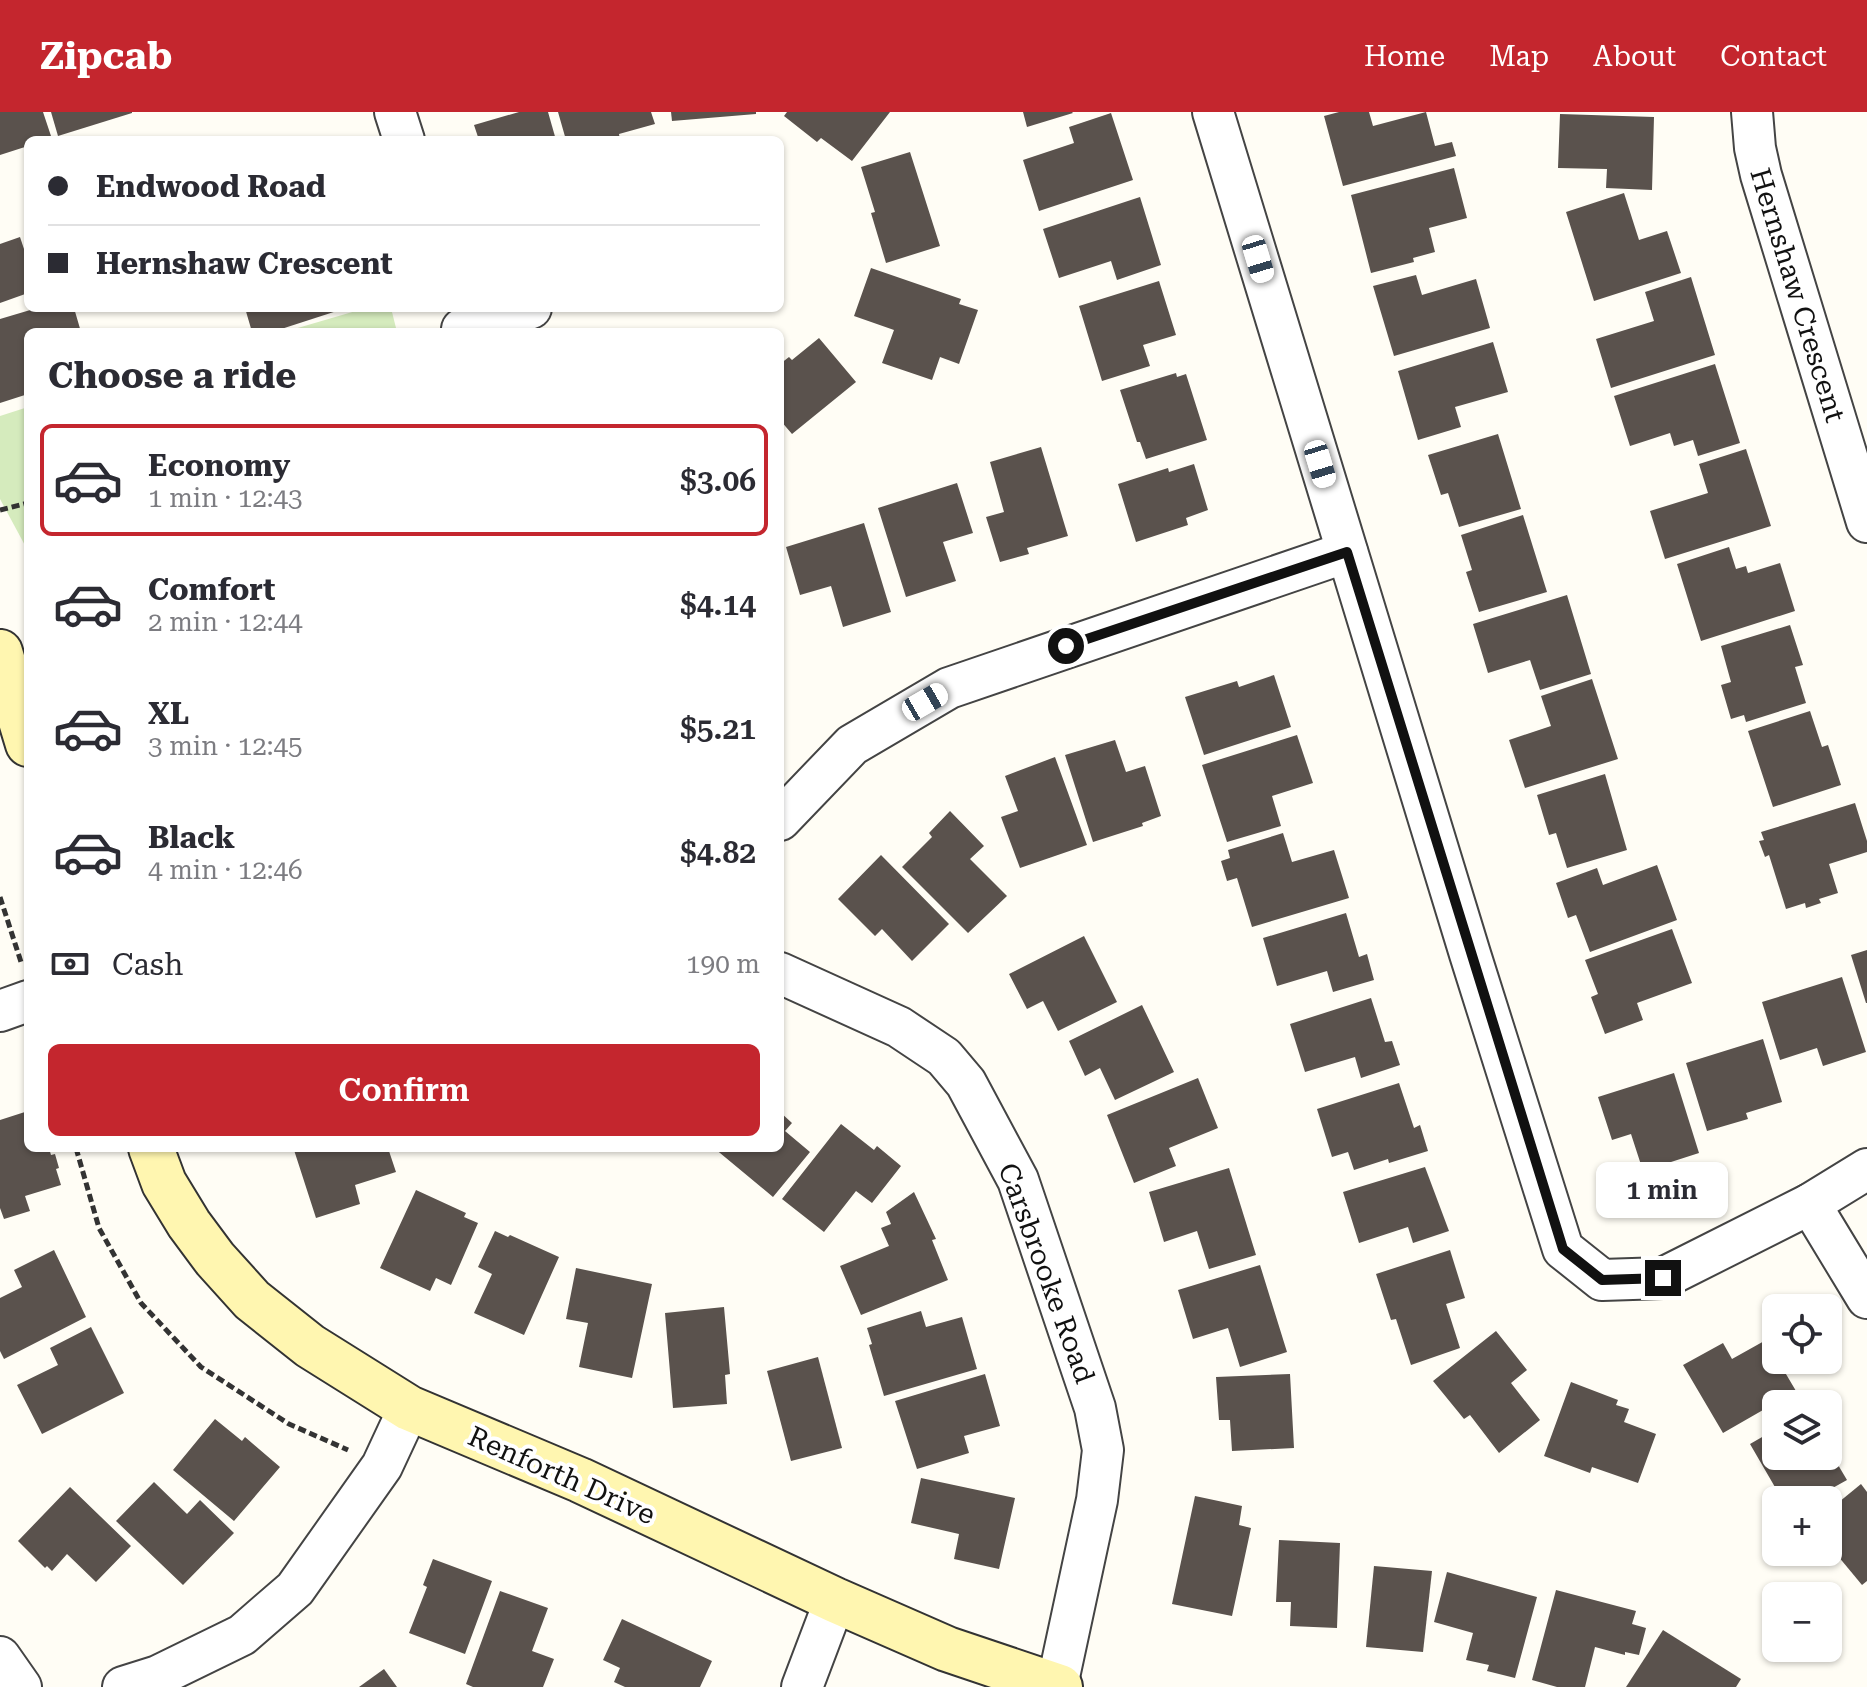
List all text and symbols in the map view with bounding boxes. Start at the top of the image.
text: Zipcab [40,34,172,78]
text: Home [1364,40,1445,73]
text: Map [1489,40,1549,73]
text: About [1593,40,1676,73]
text: Contact [1720,40,1827,73]
street label: Hernshaw Crescent [1743,164,1852,426]
text: Endwood Road [96,169,326,204]
car [1240,233,1276,285]
text: Hernshaw Crescent [96,246,393,281]
text: Choose a ride [48,355,296,397]
car [1302,438,1338,490]
icon: car [52,444,124,516]
text: Economy [148,448,290,483]
text: $3.06 [680,463,756,498]
text: 1 min · 12:43 [148,483,303,513]
icon: car [52,568,124,640]
text: Comfort [148,572,275,607]
text: $4.14 [680,587,756,622]
text: 2 min · 12:44 [148,607,303,637]
route start [1048,628,1084,664]
car [898,680,952,724]
icon: car [52,692,124,764]
text: XL [148,696,189,731]
text: $5.21 [680,711,756,746]
text: 3 min · 12:45 [148,731,303,761]
icon: car [52,816,124,888]
text: Black [148,820,235,855]
text: $4.82 [680,835,756,870]
text: 4 min · 12:46 [148,855,303,885]
icon: cash [48,942,92,986]
text: Cash [112,947,183,982]
text: 190 m [686,949,760,979]
button: Confirm [48,1044,760,1136]
street label: Carsbrooke Road [991,1159,1102,1388]
callout: 1 min [1597,1162,1729,1218]
text: 1 min [1626,1175,1698,1205]
route end [1645,1260,1681,1296]
map controls [1762,1294,1842,1662]
button: locate [1762,1294,1842,1374]
button: layers [1762,1390,1842,1470]
street label: Renforth Drive [463,1419,660,1531]
button: + [1762,1486,1842,1566]
button: − [1762,1582,1842,1662]

